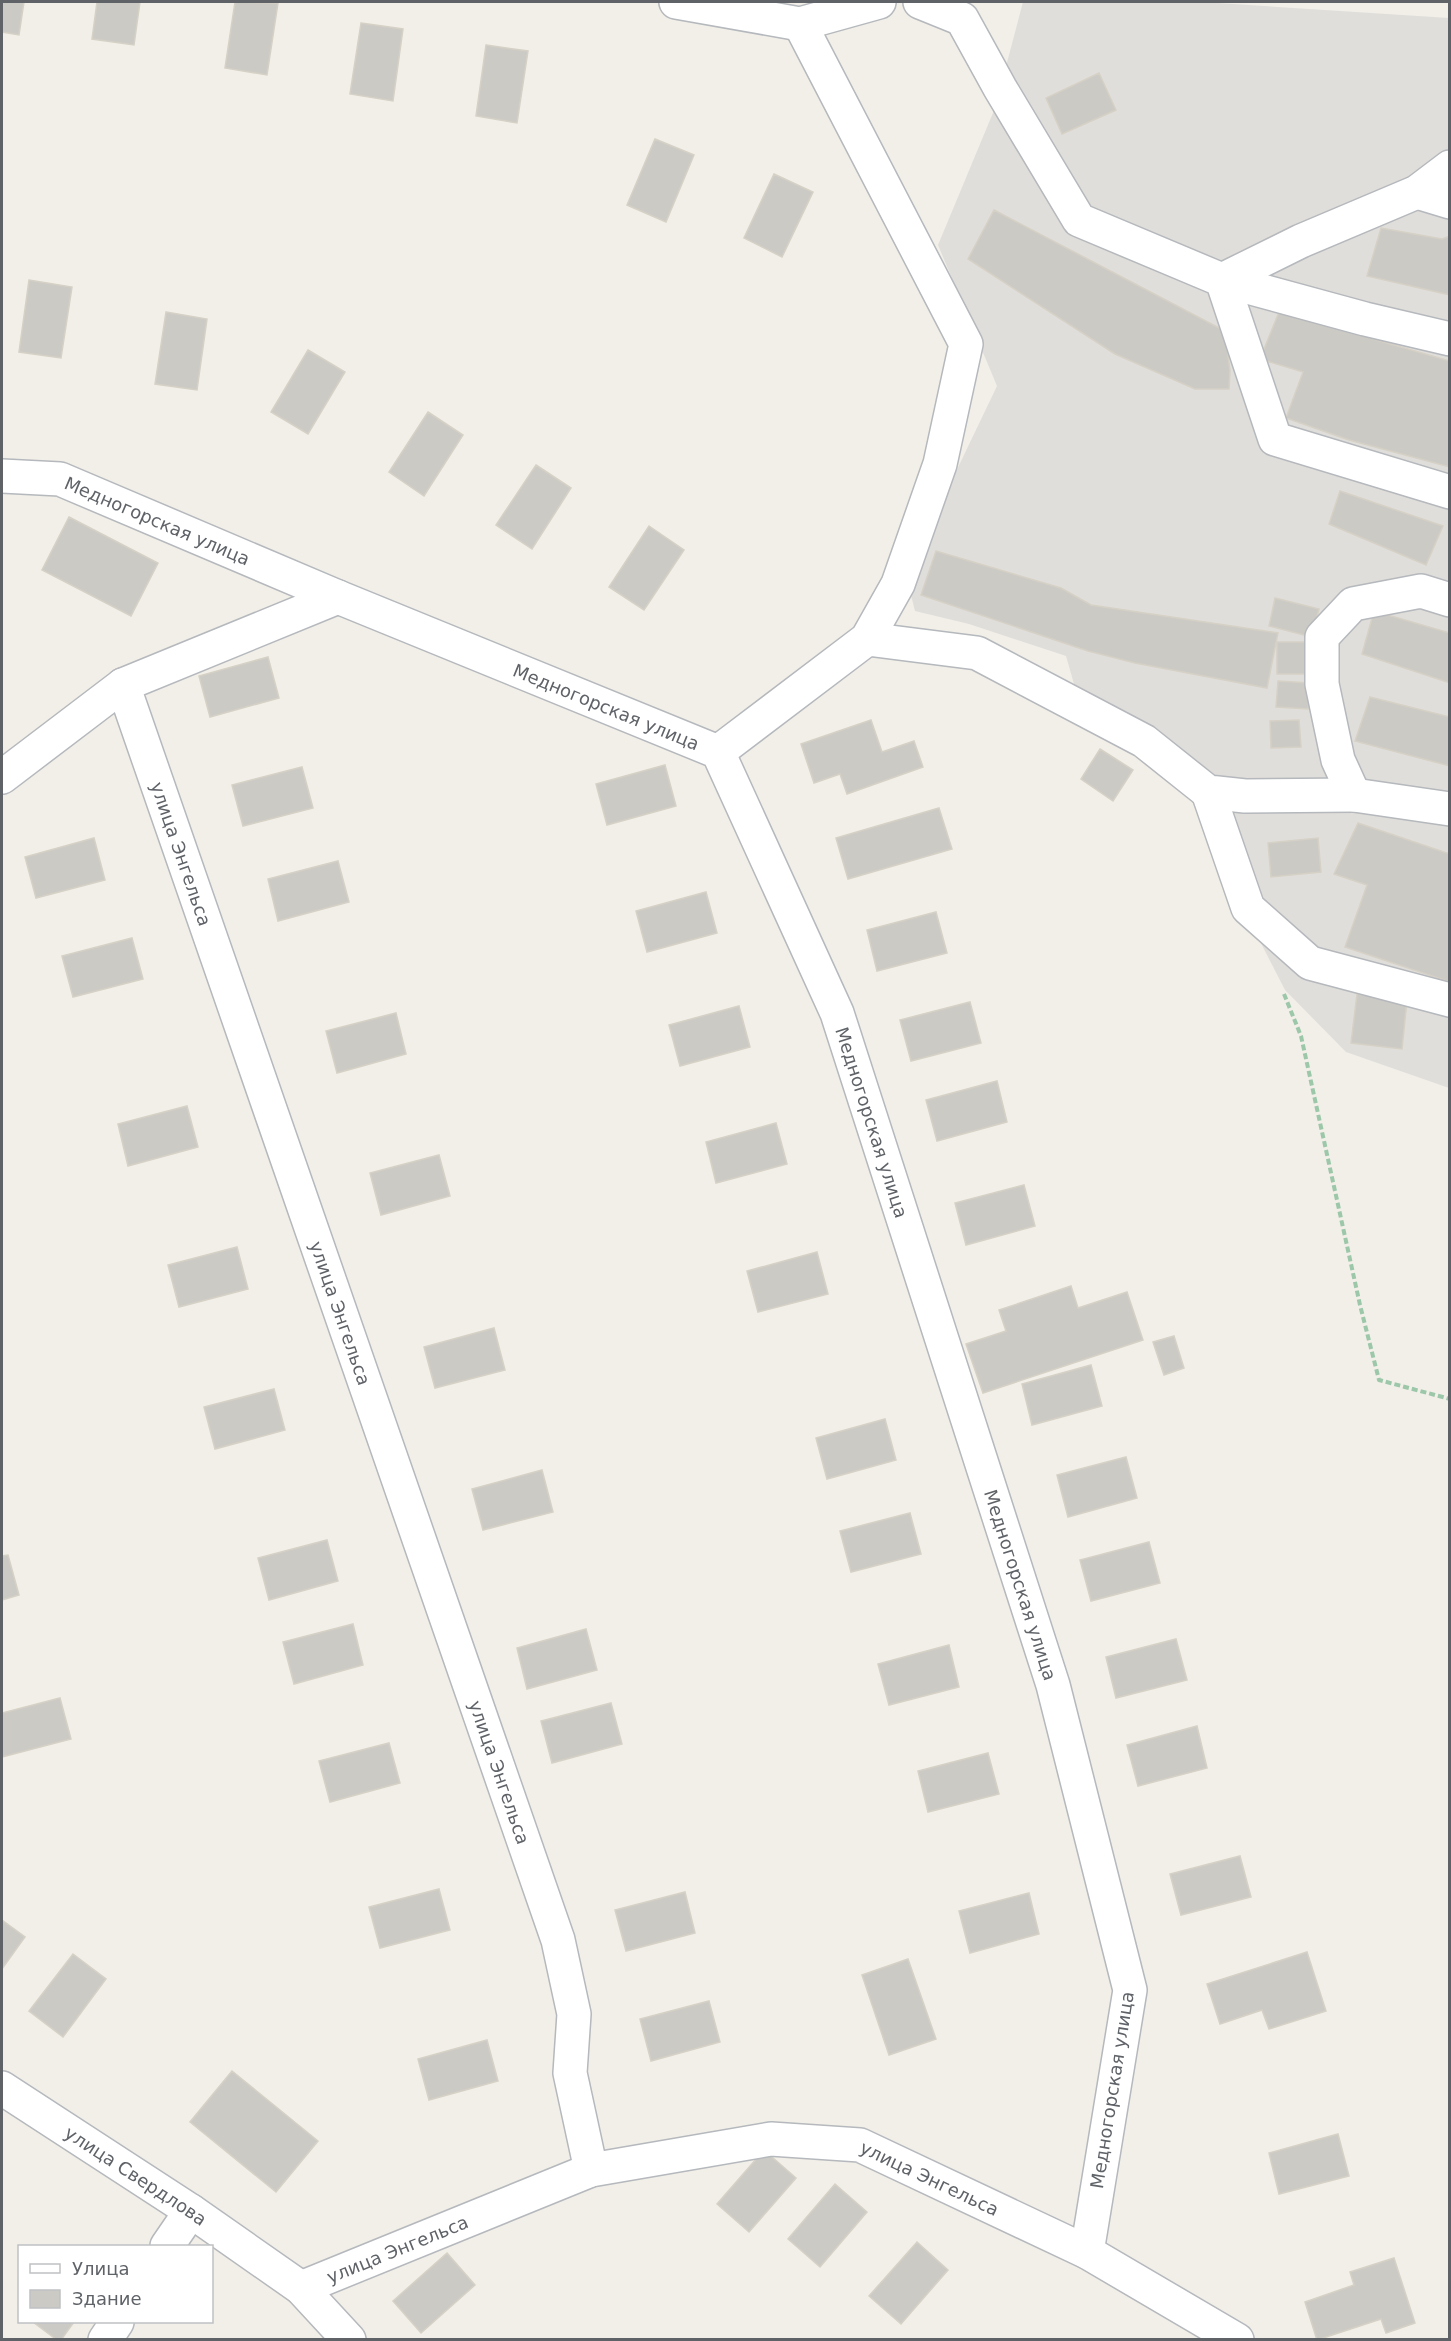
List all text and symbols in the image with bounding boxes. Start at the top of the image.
street label: Медногорская улица [62,472,253,569]
street label: Медногорская улица [510,659,703,754]
street label: улица Энгельса [147,779,216,929]
street label: Медногорская улица [832,1024,913,1220]
street label: улица Энгельса [306,1238,375,1388]
street label: Медногорская улица [980,1487,1061,1683]
street label: улица Энгельса [465,1698,534,1847]
street label: Медногорская улица [1086,1990,1138,2190]
street label: улица Свердлова [61,2121,211,2229]
street label: улица Энгельса [857,2136,1002,2220]
street label: улица Энгельса [323,2211,471,2287]
legend [18,2245,213,2323]
text: Улица [72,2258,129,2279]
text: Здание [72,2288,142,2309]

